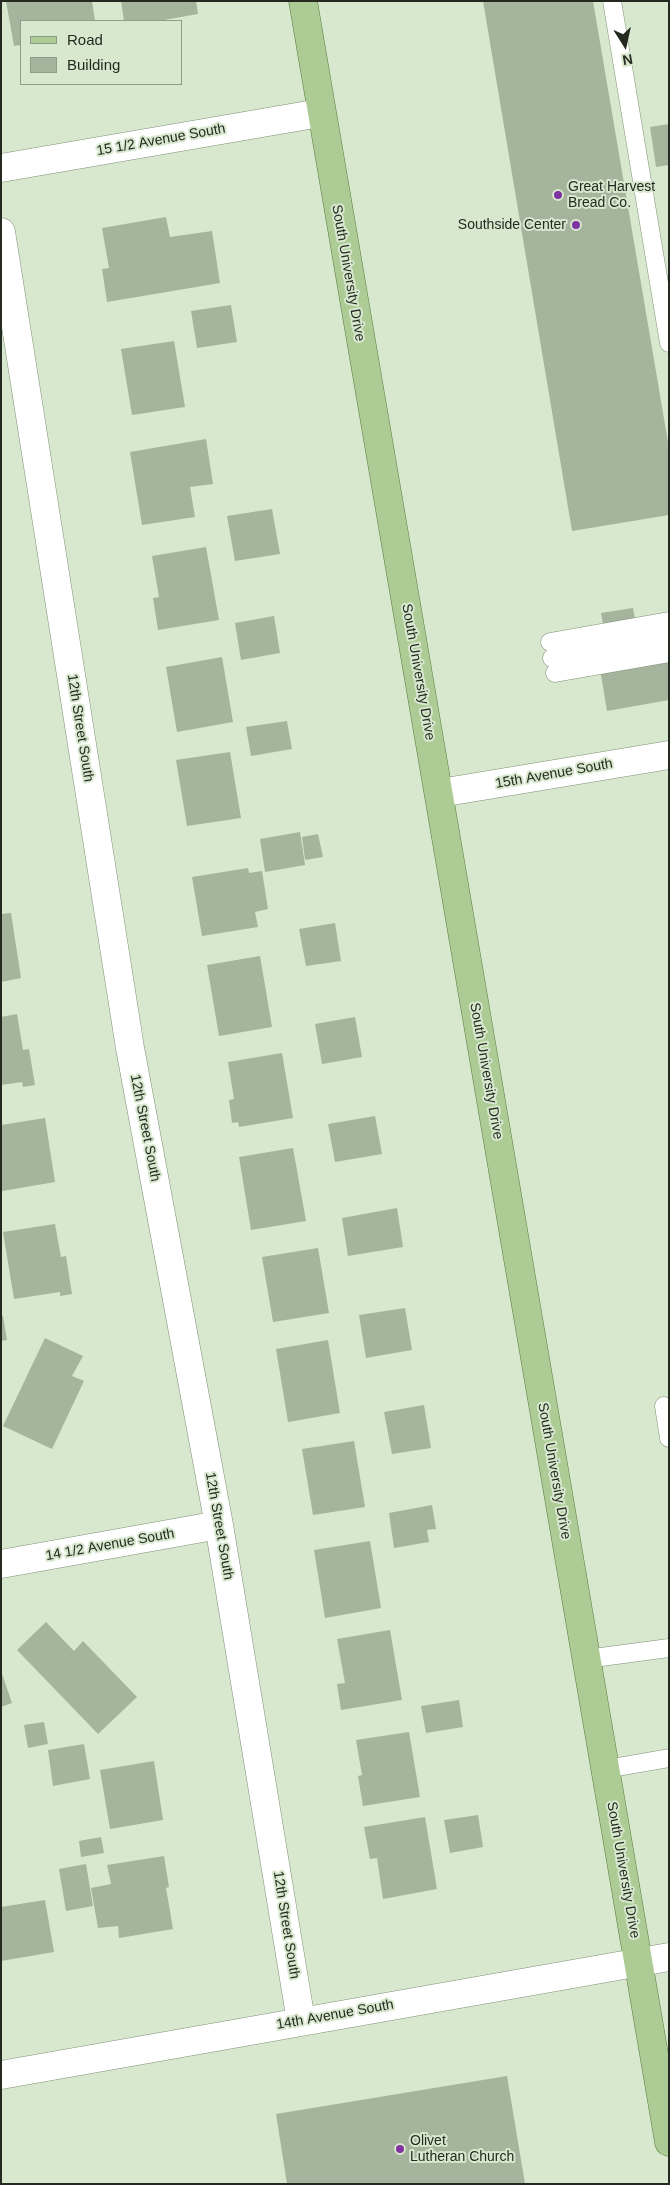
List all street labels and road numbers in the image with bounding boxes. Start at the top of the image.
street label: 15 1/2 Avenue South [95,120,227,160]
street label: South University Drive [328,203,368,343]
street label: South University Drive [398,602,438,742]
street label: 12th Street South [63,673,97,783]
street label: 15th Avenue South [494,755,614,793]
street label: South University Drive [466,1001,506,1141]
street label: 12th Street South [126,1073,164,1183]
street label: South University Drive [534,1401,574,1541]
street label: 12th Street South [201,1471,237,1581]
street label: 14 1/2 Avenue South [44,1525,176,1565]
street label: South University Drive [603,1800,643,1940]
street label: 12th Street South [269,1870,303,1980]
street label: 14th Avenue South [275,1996,395,2034]

